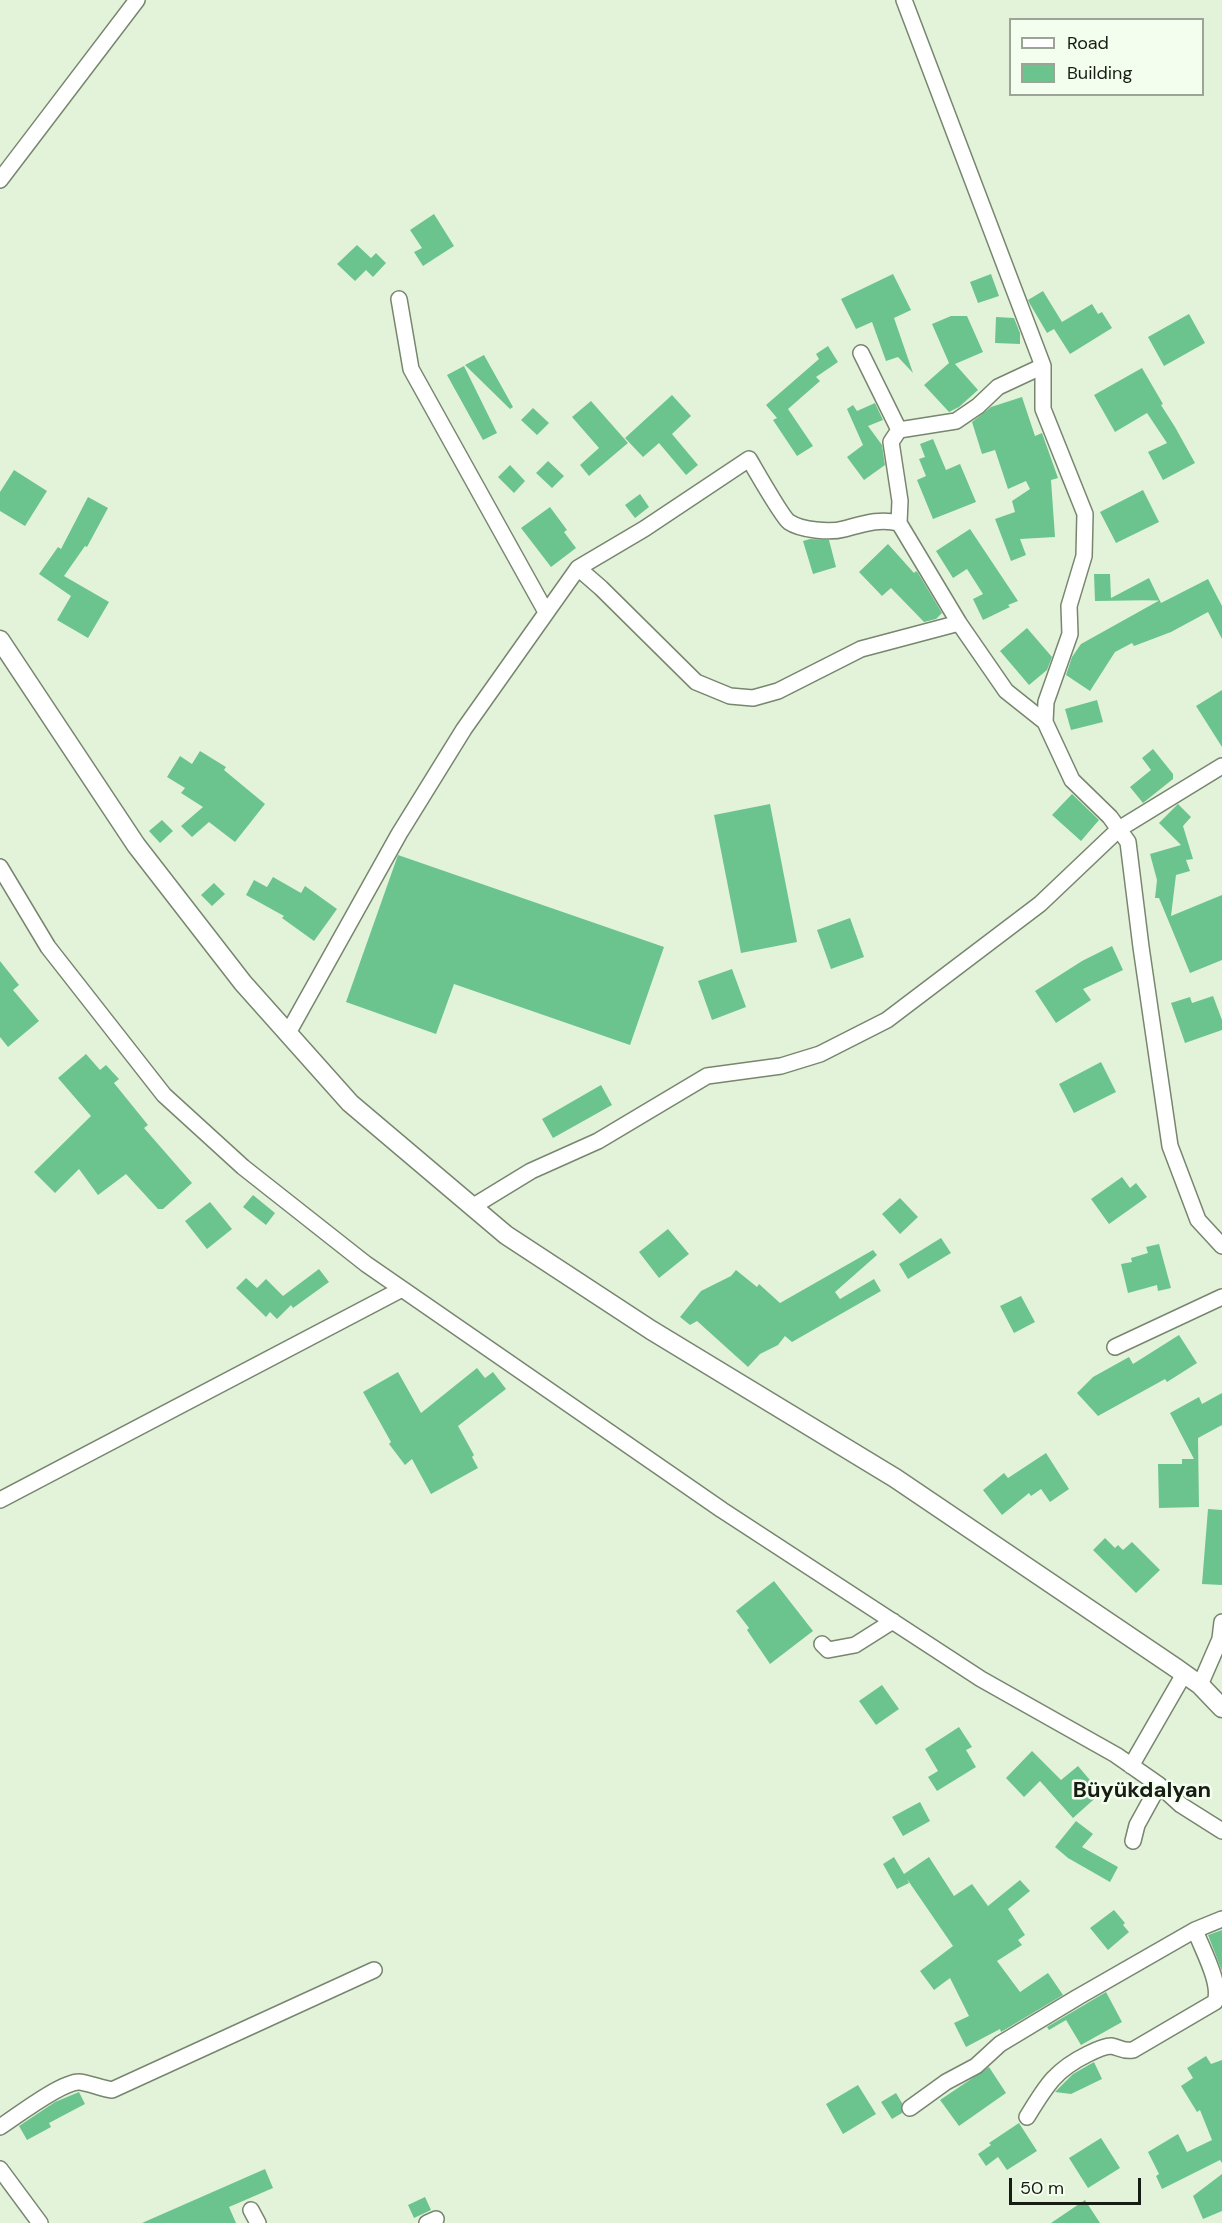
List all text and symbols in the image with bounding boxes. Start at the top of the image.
legend [1009,18,1204,96]
text: Road [1067,31,1109,55]
text: Building [1067,61,1132,85]
district label: Büyükdalyan [1073,1778,1211,1804]
scale bar [1012,2166,1144,2204]
text: 50 m [1020,2176,1064,2200]

